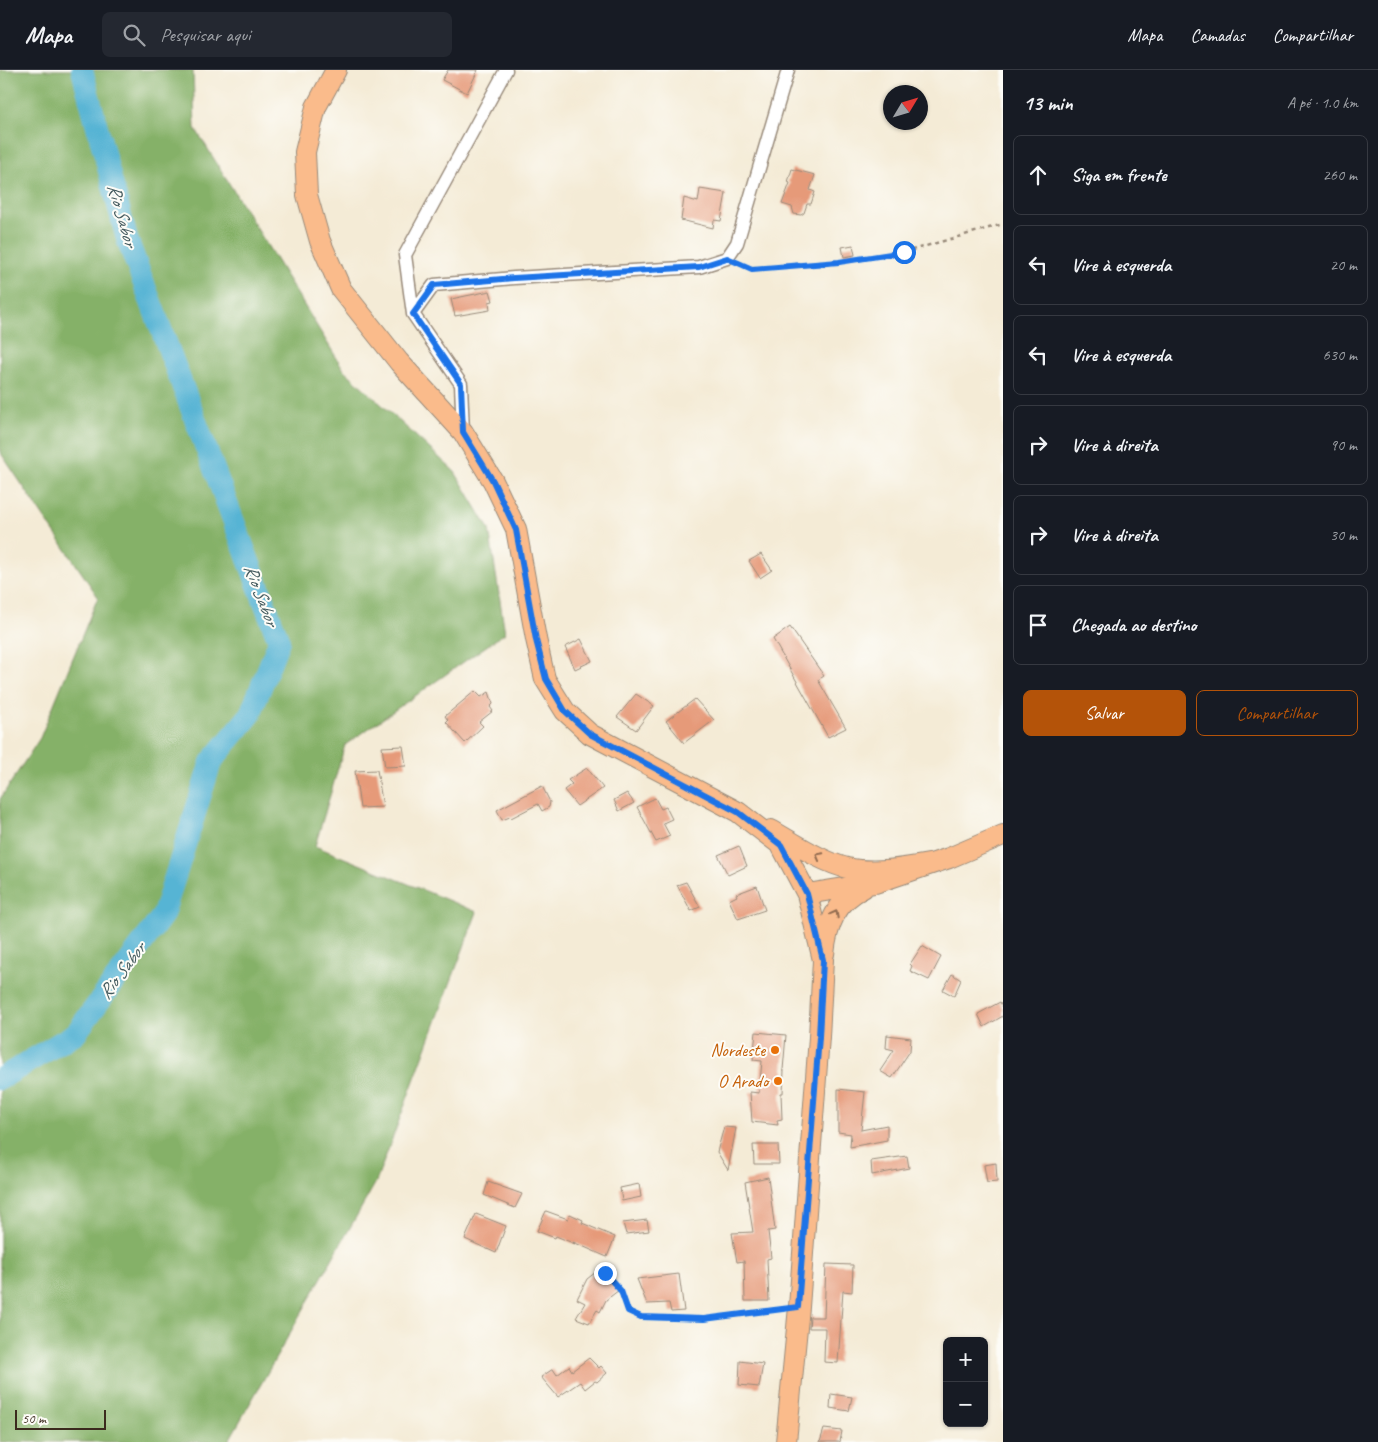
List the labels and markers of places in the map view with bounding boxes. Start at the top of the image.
place label: Nordeste [711,1039,766,1061]
marker: Nordeste [769,1044,781,1056]
place label: O Arado [718,1070,770,1092]
marker: O Arado [772,1075,784,1087]

